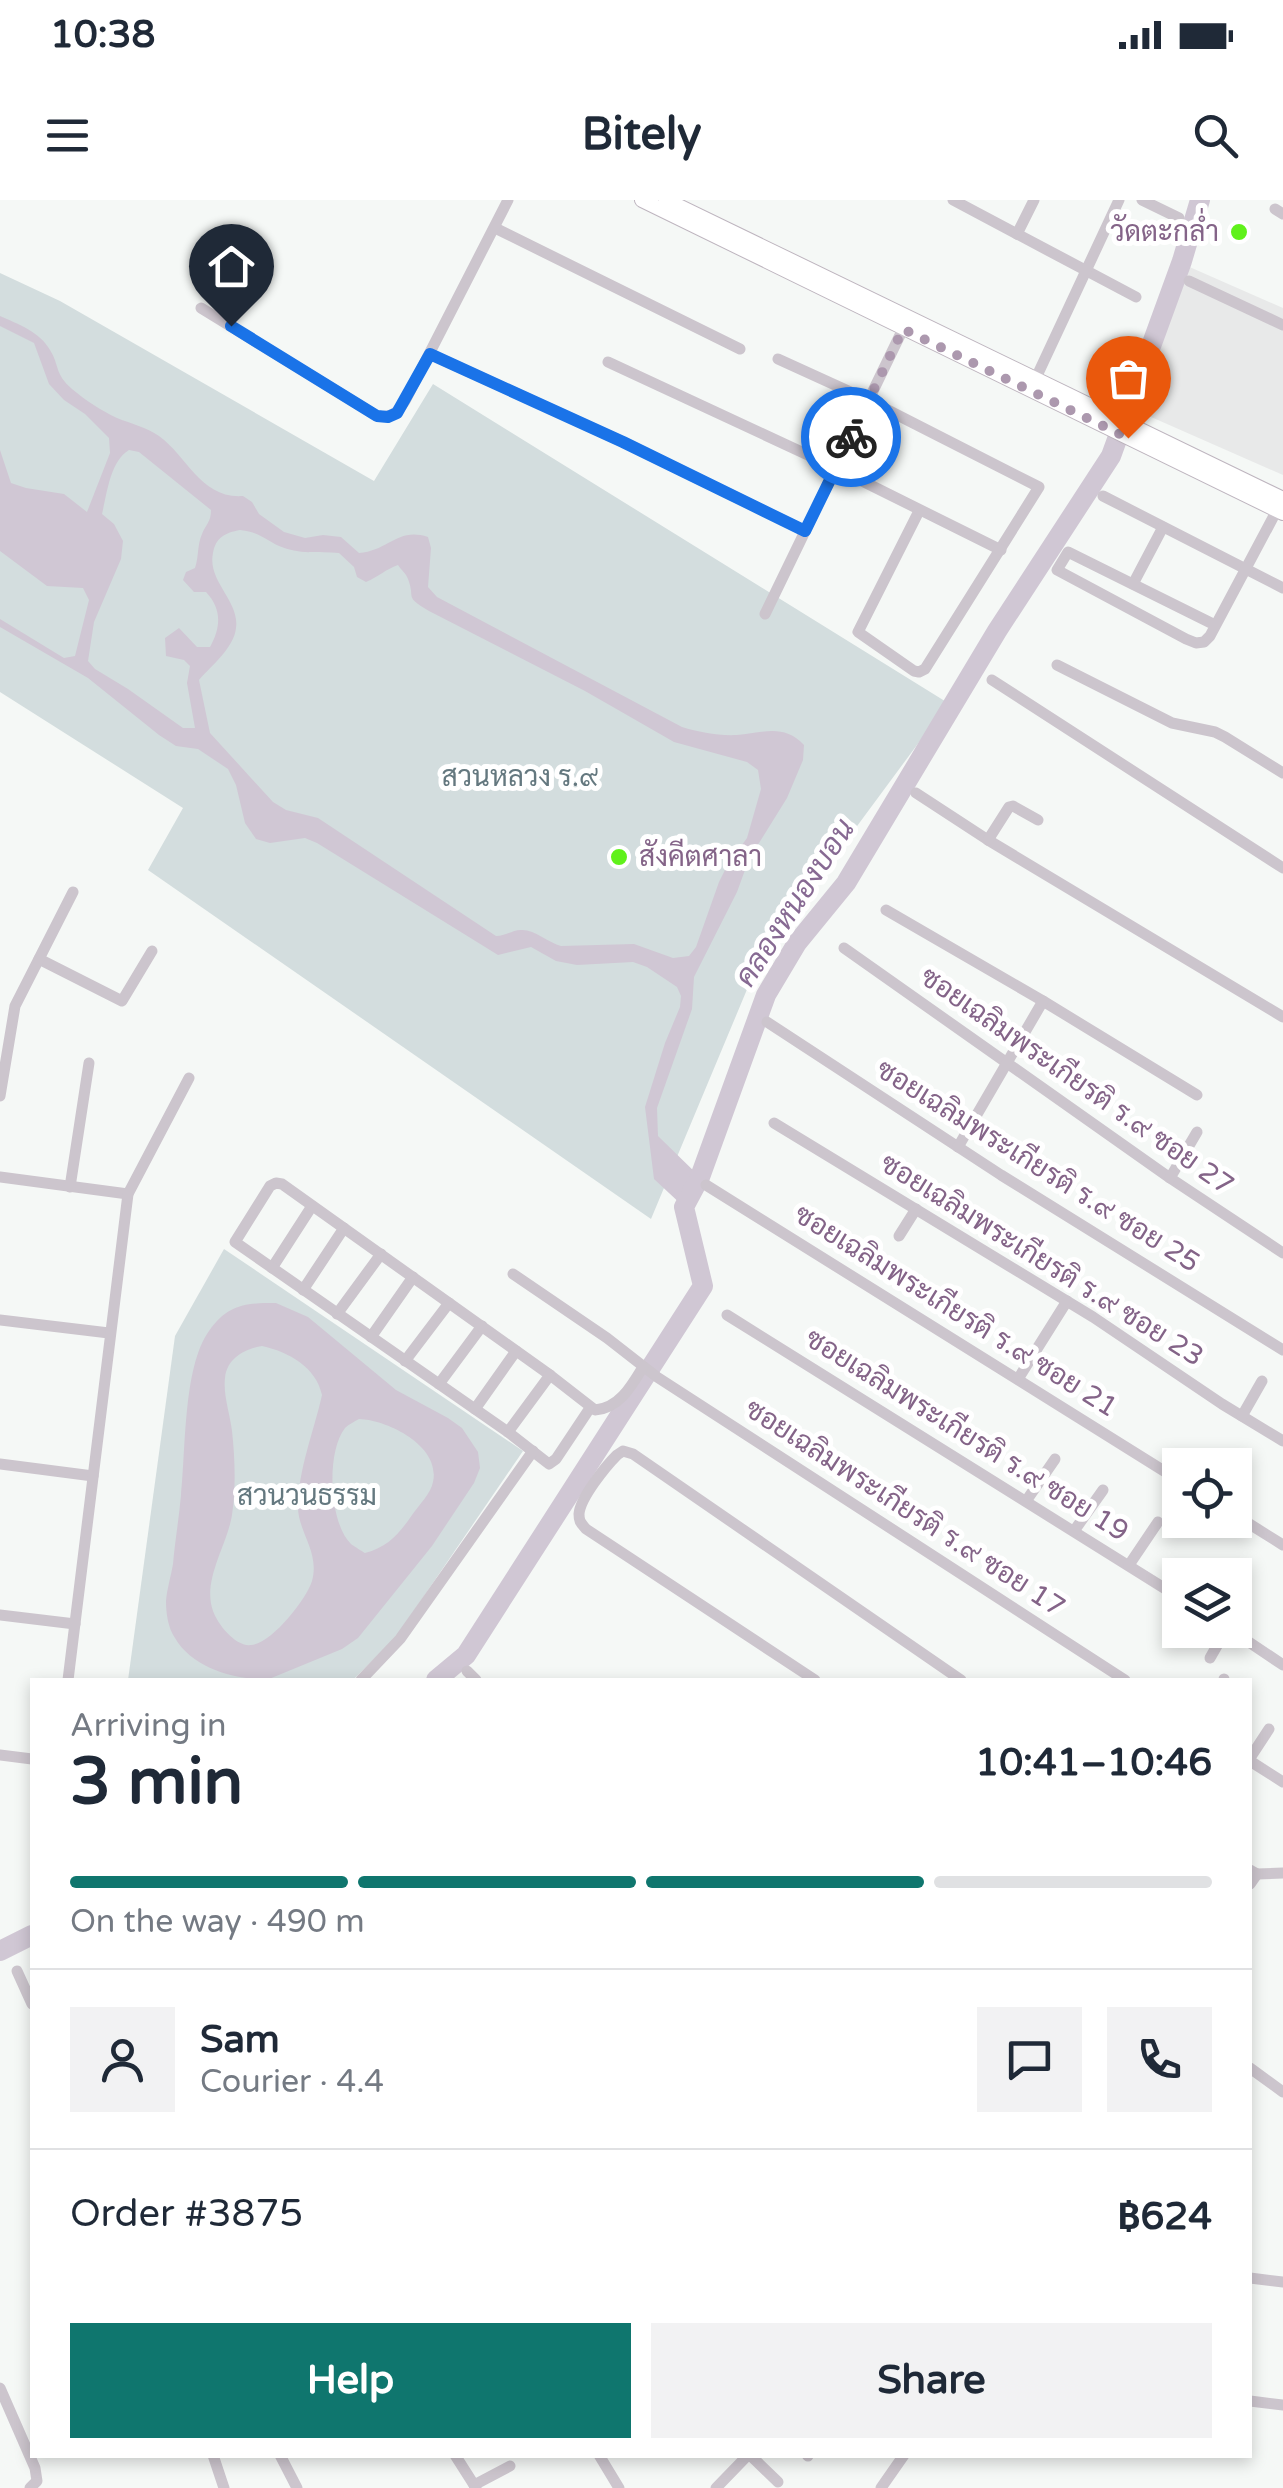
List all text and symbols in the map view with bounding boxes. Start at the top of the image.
text: 10:38 [50,12,155,58]
icon: menu [40,108,95,163]
text: Bitely [582,108,701,162]
icon: search [1188,108,1243,163]
place label: วัดตะกล่ำ [1110,208,1219,249]
marker: วัดตะกล่ำ [1228,221,1250,243]
pin [189,224,274,327]
icon: home [204,239,259,294]
pin [1086,336,1171,439]
icon: bag [1101,351,1156,406]
courier [801,387,901,487]
icon: bike [824,410,879,465]
park label: สวนหลวง ร.๙ [442,760,599,794]
water label: คลองหนองบอน [727,812,863,994]
place label: สังคีตศาลา [639,838,762,874]
marker: สังคีตศาลา [608,846,630,868]
street label: ซอยเฉลิมพระเกียรติ ร.๙ ซอย 27 [914,958,1241,1202]
street label: ซอยเฉลิมพระเกียรติ ร.๙ ซอย 25 [870,1051,1207,1280]
street label: ซอยเฉลิมพระเกียรติ ร.๙ ซอย 23 [874,1145,1211,1374]
street label: ซอยเฉลิมพระเกียรติ ร.๙ ซอย 21 [788,1196,1125,1425]
street label: ซอยเฉลิมพระเกียรติ ร.๙ ซอย 19 [799,1320,1136,1549]
street label: ซอยเฉลิมพระเกียรติ ร.๙ ซอย 17 [739,1390,1072,1624]
map controls [1162,1448,1252,1648]
button: locate [1162,1448,1252,1538]
park label: สวนวนธรรม [237,1479,377,1513]
button: layers [1162,1558,1252,1648]
text: Arriving in [70,1707,227,1745]
text: 10:41–10:46 [975,1740,1212,1786]
text: 3 min [70,1743,243,1822]
text: On the way · 490 m [70,1903,365,1941]
button: person [70,2007,175,2112]
button: chat [977,2007,1082,2112]
button: phone [1107,2007,1212,2112]
text: Sam [200,2017,280,2063]
text: Courier · 4.4 [200,2063,384,2101]
text: Order #3875 [70,2191,303,2237]
text: ฿624 [1117,2194,1212,2240]
button: Help [70,2323,631,2438]
button: Share [651,2323,1212,2438]

